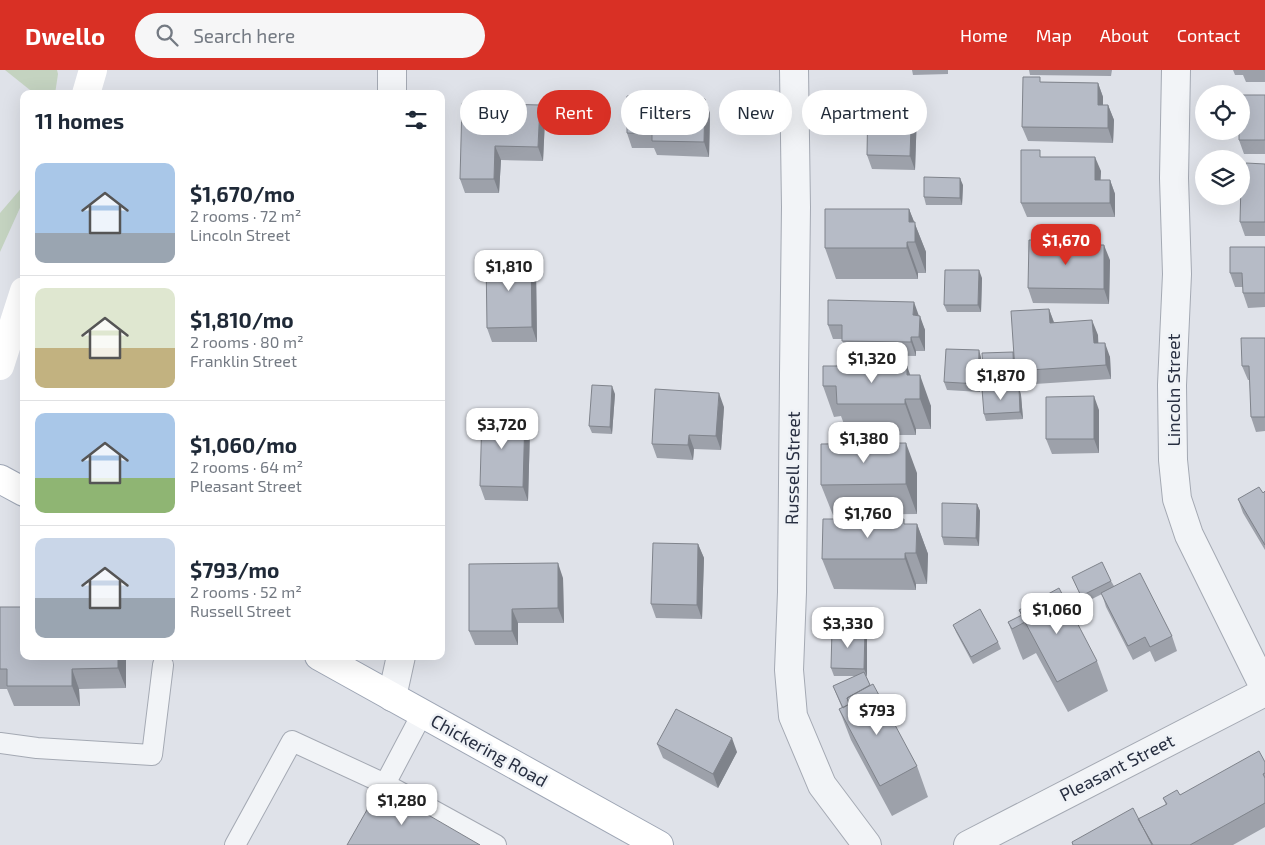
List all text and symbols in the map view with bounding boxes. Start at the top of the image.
search box [135,13,485,58]
text: Dwello [25,21,105,50]
icon: search [153,21,181,49]
text: Search here [193,24,295,47]
text: Home [960,24,1008,46]
text: Map [1036,24,1072,46]
text: About [1100,24,1149,46]
text: Contact [1177,24,1240,46]
map controls [1195,85,1250,205]
button: locate [1195,85,1250,140]
chip: Buy [460,90,527,135]
chip: Rent [537,90,611,135]
chip: Filters [621,90,709,135]
chip: New [719,90,792,135]
chip: Apartment [802,90,927,135]
icon: filters [402,106,430,134]
text: 11 homes [35,108,124,133]
button: layers [1195,150,1250,205]
text: $1,670/mo [190,181,295,206]
icon: home [75,183,135,243]
text: 2 rooms · 72 m² [190,206,301,225]
pin: $1,670 [1025,224,1107,266]
text: Lincoln Street [190,225,290,244]
text: $1,670 [1042,230,1090,249]
pin: $1,810 [468,250,550,292]
text: $1,810 [485,256,533,275]
text: $1,810/mo [190,307,294,332]
icon: home [75,308,135,368]
text: 2 rooms · 80 m² [190,332,304,351]
street label: Lincoln Street [1162,333,1184,446]
pin: $1,320 [831,342,913,384]
text: $1,320 [848,348,896,367]
text: Franklin Street [190,351,297,370]
pin: $1,870 [960,358,1042,401]
text: $1,870 [977,365,1025,384]
pin: $3,720 [461,408,543,450]
street label: Russell Street [780,411,804,525]
text: $3,720 [477,414,527,433]
pin: $1,380 [823,422,905,464]
text: $1,380 [839,428,889,447]
text: $1,060/mo [190,432,297,457]
icon: home [75,433,135,493]
text: 2 rooms · 64 m² [190,457,303,476]
text: Pleasant Street [190,476,302,495]
pin: $1,760 [827,496,909,539]
text: $1,760 [844,503,892,522]
text: $793/mo [190,557,279,582]
icon: home [75,558,135,618]
text: 2 rooms · 52 m² [190,582,302,601]
pin: $1,060 [1016,592,1098,635]
text: $1,060 [1032,599,1082,618]
text: Russell Street [190,601,291,620]
pin: $3,330 [807,606,889,649]
text: $3,330 [823,613,873,632]
pin: $793 [847,694,907,736]
text: $793 [859,700,895,719]
street label: Chickering Road [427,709,552,791]
street label: Pleasant Street [1055,729,1178,805]
pin: $1,280 [361,784,443,826]
text: $1,280 [377,790,427,809]

